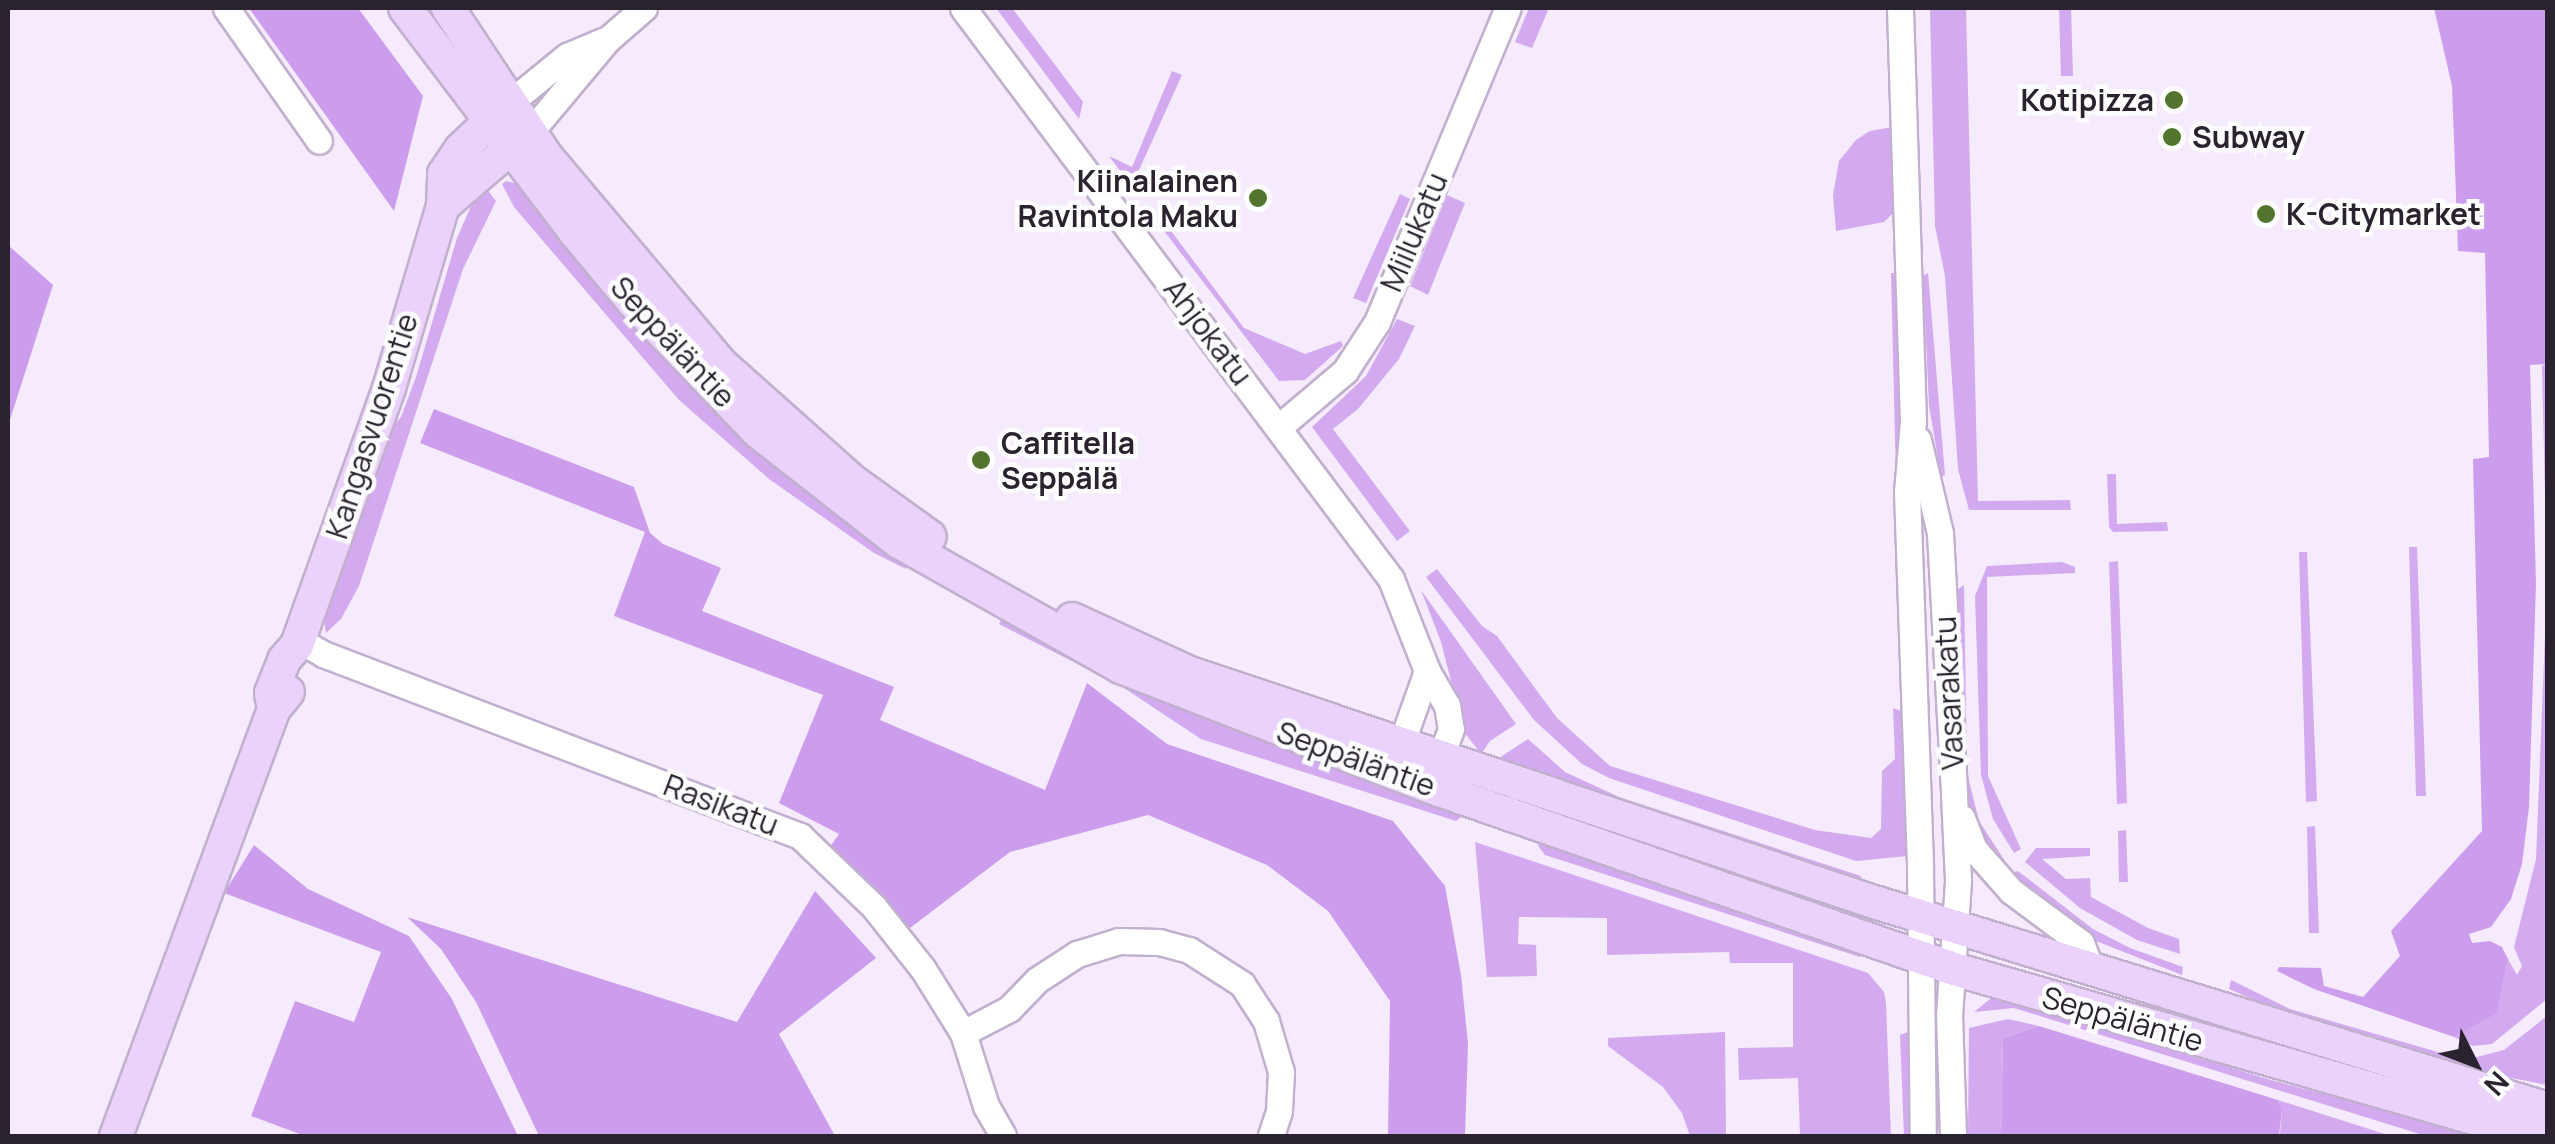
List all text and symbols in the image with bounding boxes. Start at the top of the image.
place label: Kotipizza [2021,82,2154,118]
marker: Kotipizza [2163,89,2185,111]
place label: Subway [2192,119,2305,155]
marker: Subway [2161,126,2183,148]
place label: Kiinalainen Ravintola Maku [1018,163,1238,234]
street label: Miilukatu [1373,167,1455,297]
marker: Kiinalainen Ravintola Maku [1247,187,1269,209]
place label: K-Citymarket [2286,196,2481,232]
marker: K-Citymarket [2255,203,2277,225]
street label: Seppäläntie [603,269,743,415]
street label: Ahjokatu [1156,272,1260,392]
street label: Kangasvuorentie [319,309,425,543]
place label: Caffitella Seppälä [1001,425,1135,496]
marker: Caffitella Seppälä [970,449,992,471]
street label: Vasarakatu [1927,615,1971,771]
street label: Seppäläntie [1272,714,1440,804]
street label: Rasikatu [659,767,783,843]
street label: Seppäläntie [2038,979,2208,1059]
north arrow [2425,1014,2525,1114]
text: N [2476,1064,2518,1104]

